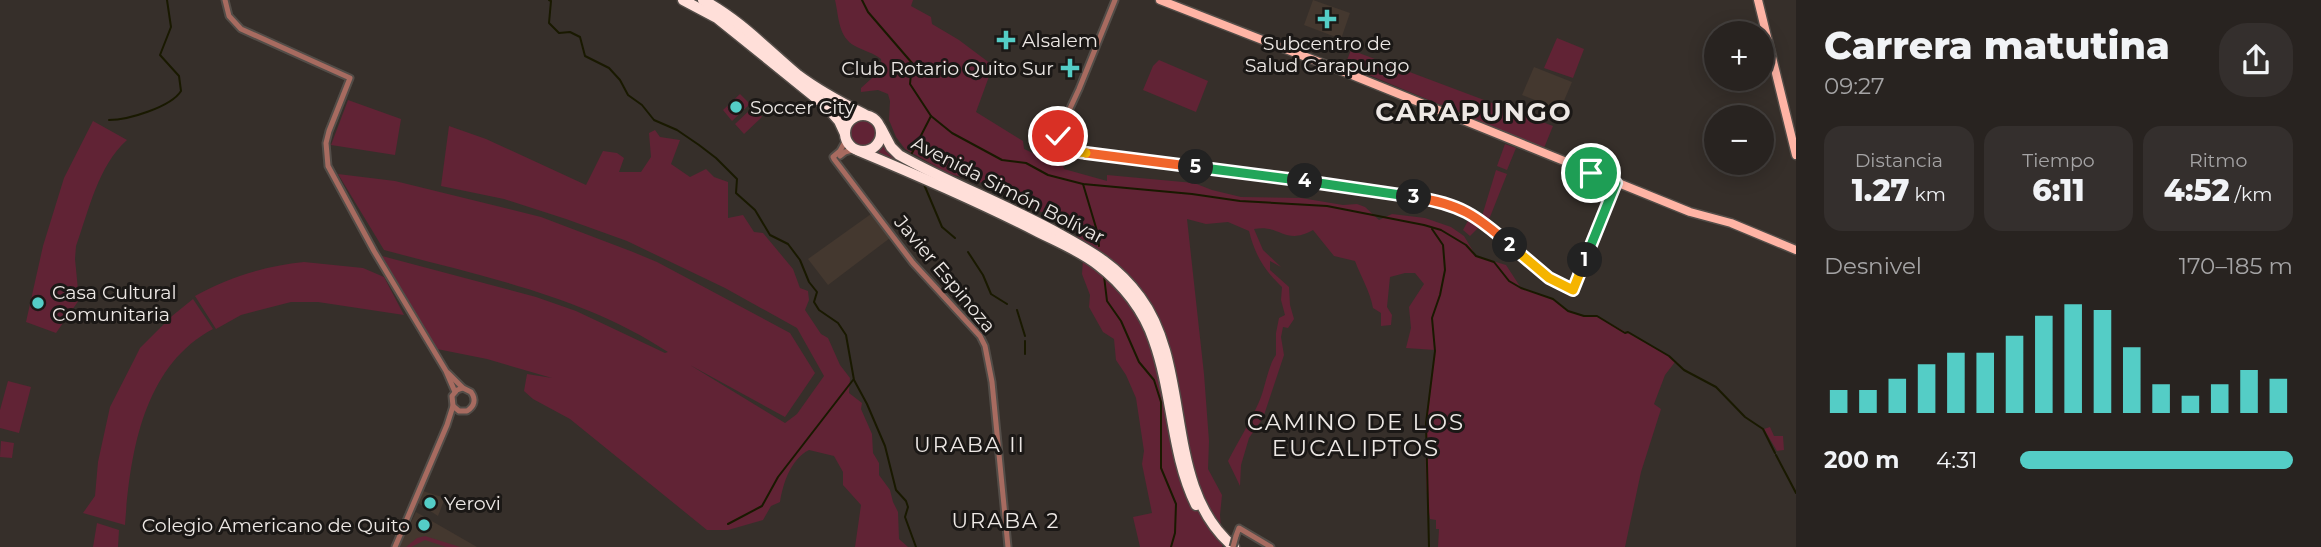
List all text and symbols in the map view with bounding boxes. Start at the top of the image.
marker: Subcentro de Salud Carapungo [1317,9,1337,29]
map controls [1704,21,1774,175]
button: + [1704,21,1774,91]
text: Carrera matutina [1824,22,2170,69]
button: share [2219,23,2293,97]
place label: Alsalem [1022,29,1098,52]
marker: Alsalem [996,30,1016,50]
place label: Subcentro de Salud Carapungo [1245,32,1409,77]
place label: Club Rotario Quito Sur [841,57,1054,80]
marker: Club Rotario Quito Sur [1060,58,1080,78]
text: 09:27 [1824,72,1885,100]
place label: Soccer City [750,96,855,119]
district label: CARAPUNGO [1375,96,1573,128]
marker: Soccer City [728,99,744,115]
button: − [1704,105,1774,175]
pin [1028,106,1088,166]
icon: check [1039,117,1077,155]
street label: Avenida Simón Bolívar [908,131,1108,249]
pin [1561,143,1621,203]
text: Distancia [1855,149,1943,172]
text: Tiempo [2022,149,2095,172]
text: Ritmo [2189,149,2247,172]
pin: 5 [1178,150,1214,184]
icon: arrive [1572,154,1610,192]
text: 5 [1190,155,1201,178]
pin: 4 [1288,164,1322,198]
text: 4 [1298,169,1311,192]
text: 1.27 [1852,172,1910,209]
text: 6:11 [2032,172,2085,209]
text: 4:52 [2164,172,2230,209]
pin: 3 [1396,180,1432,214]
text: km [1910,183,1946,206]
text: /km [2230,183,2272,206]
text: 3 [1408,185,1419,208]
street label: Javier Espinoza [889,210,1001,337]
pin: 2 [1492,228,1528,262]
text: 2 [1504,233,1515,256]
pin: 1 [1568,243,1602,278]
text: 1 [1581,248,1588,271]
text: Desnivel [1824,252,1922,280]
text: 170–185 m [2179,252,2293,280]
place label: Casa Cultural Comunitaria [52,281,177,326]
marker: Casa Cultural Comunitaria [30,295,46,311]
district label: CAMINO DE LOS EUCALIPTOS [1247,408,1465,462]
district label: URABA II [914,432,1026,457]
text: 200 m [1824,446,1899,474]
text: 4:31 [1936,446,1978,474]
place label: Yerovi [444,492,501,515]
marker: Yerovi [422,495,438,511]
district label: URABA 2 [951,508,1061,533]
place label: Colegio Americano de Quito [142,514,410,537]
marker: Colegio Americano de Quito [416,517,432,533]

